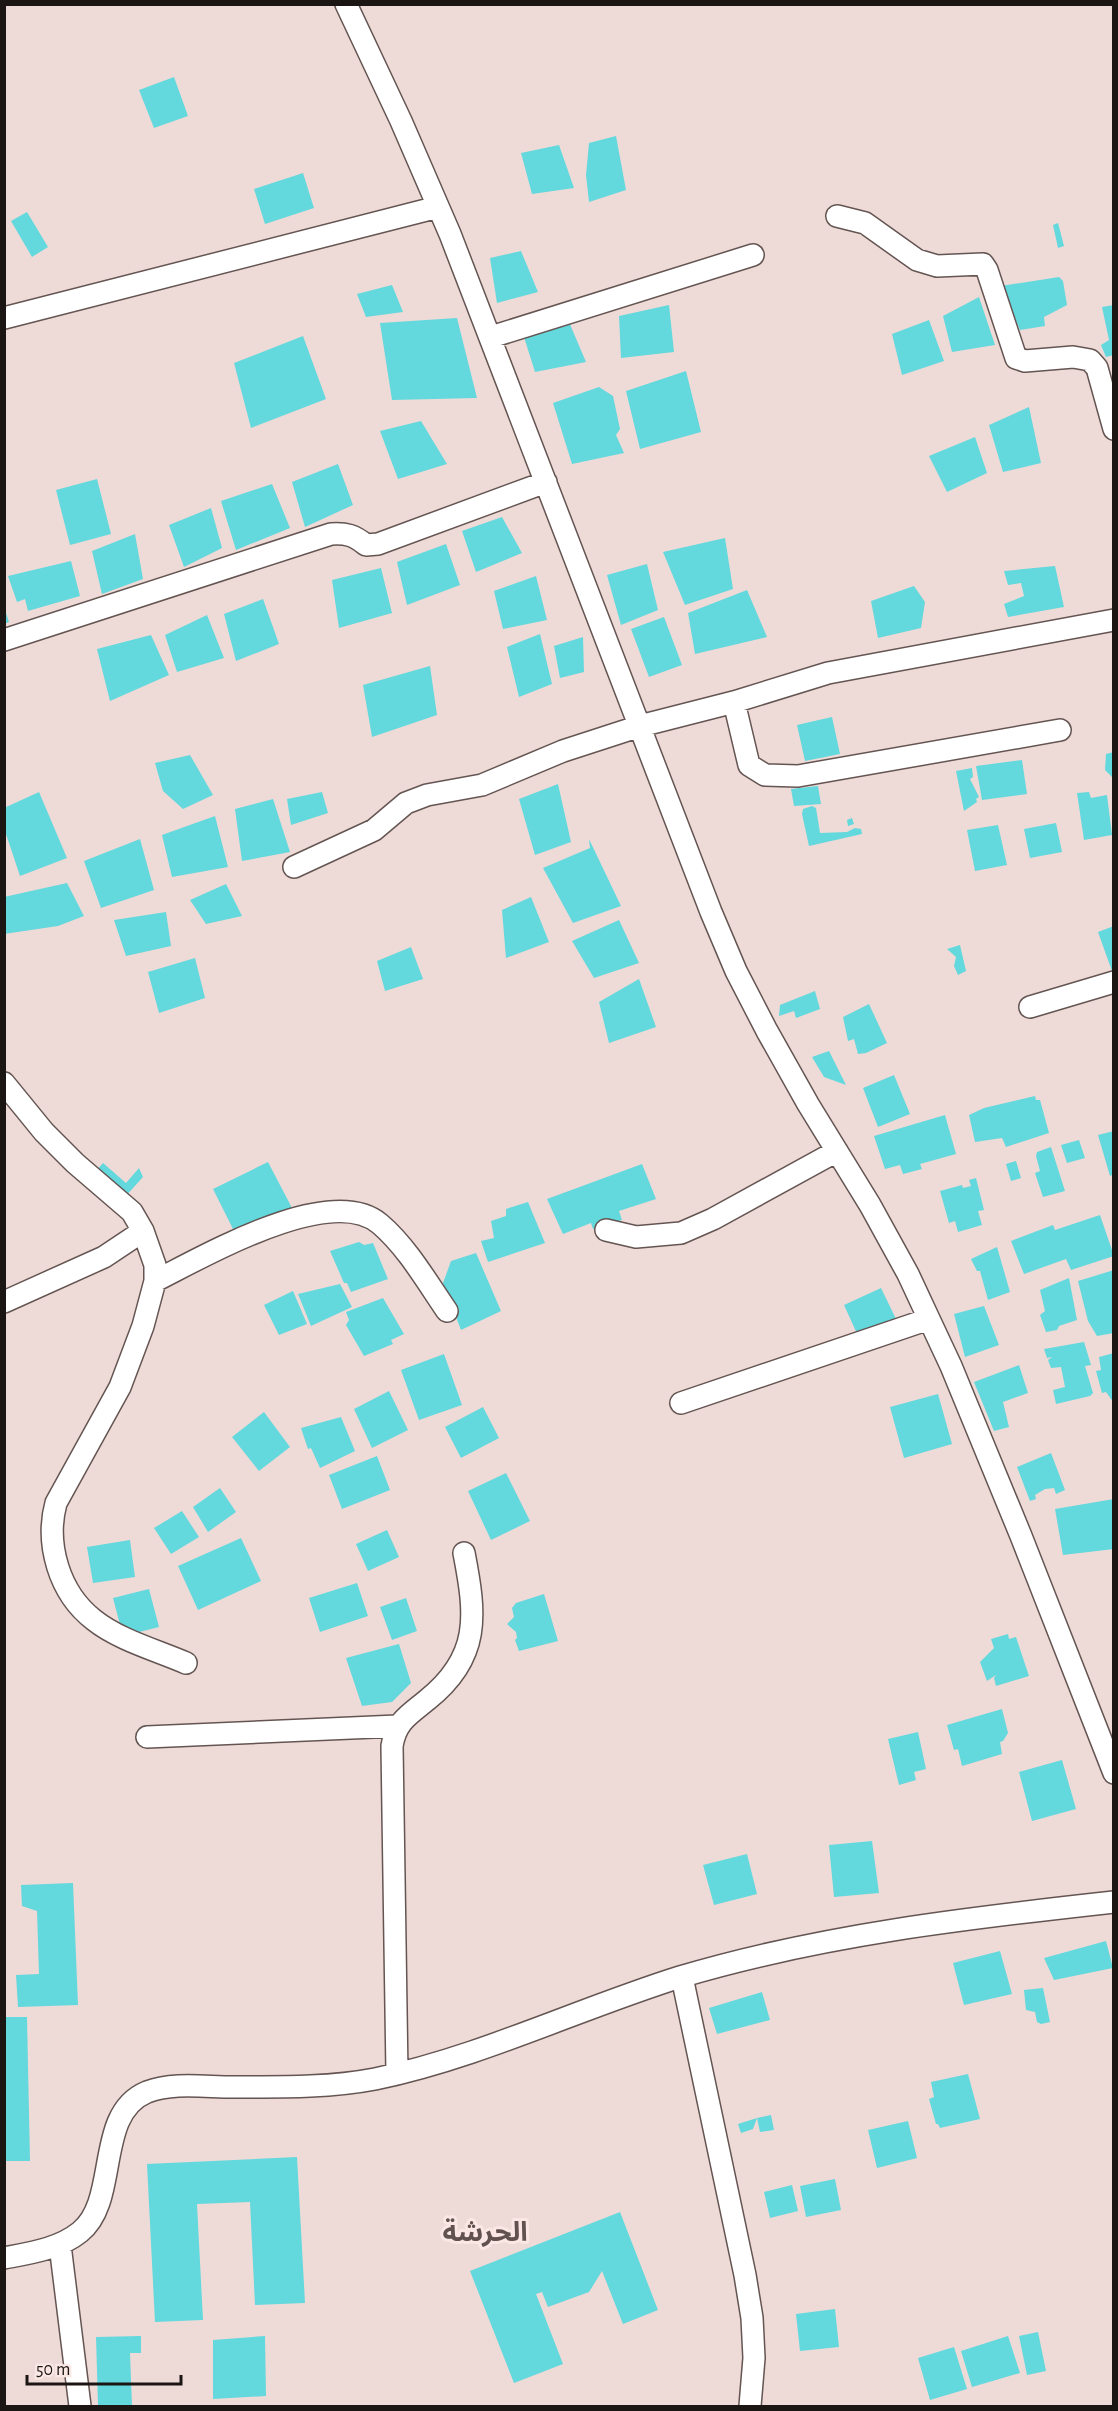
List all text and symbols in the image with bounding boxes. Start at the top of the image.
district label: الحرشة [442,2218,528,2248]
scale bar [27,2348,182,2386]
text: 50 m [36,2361,70,2379]

